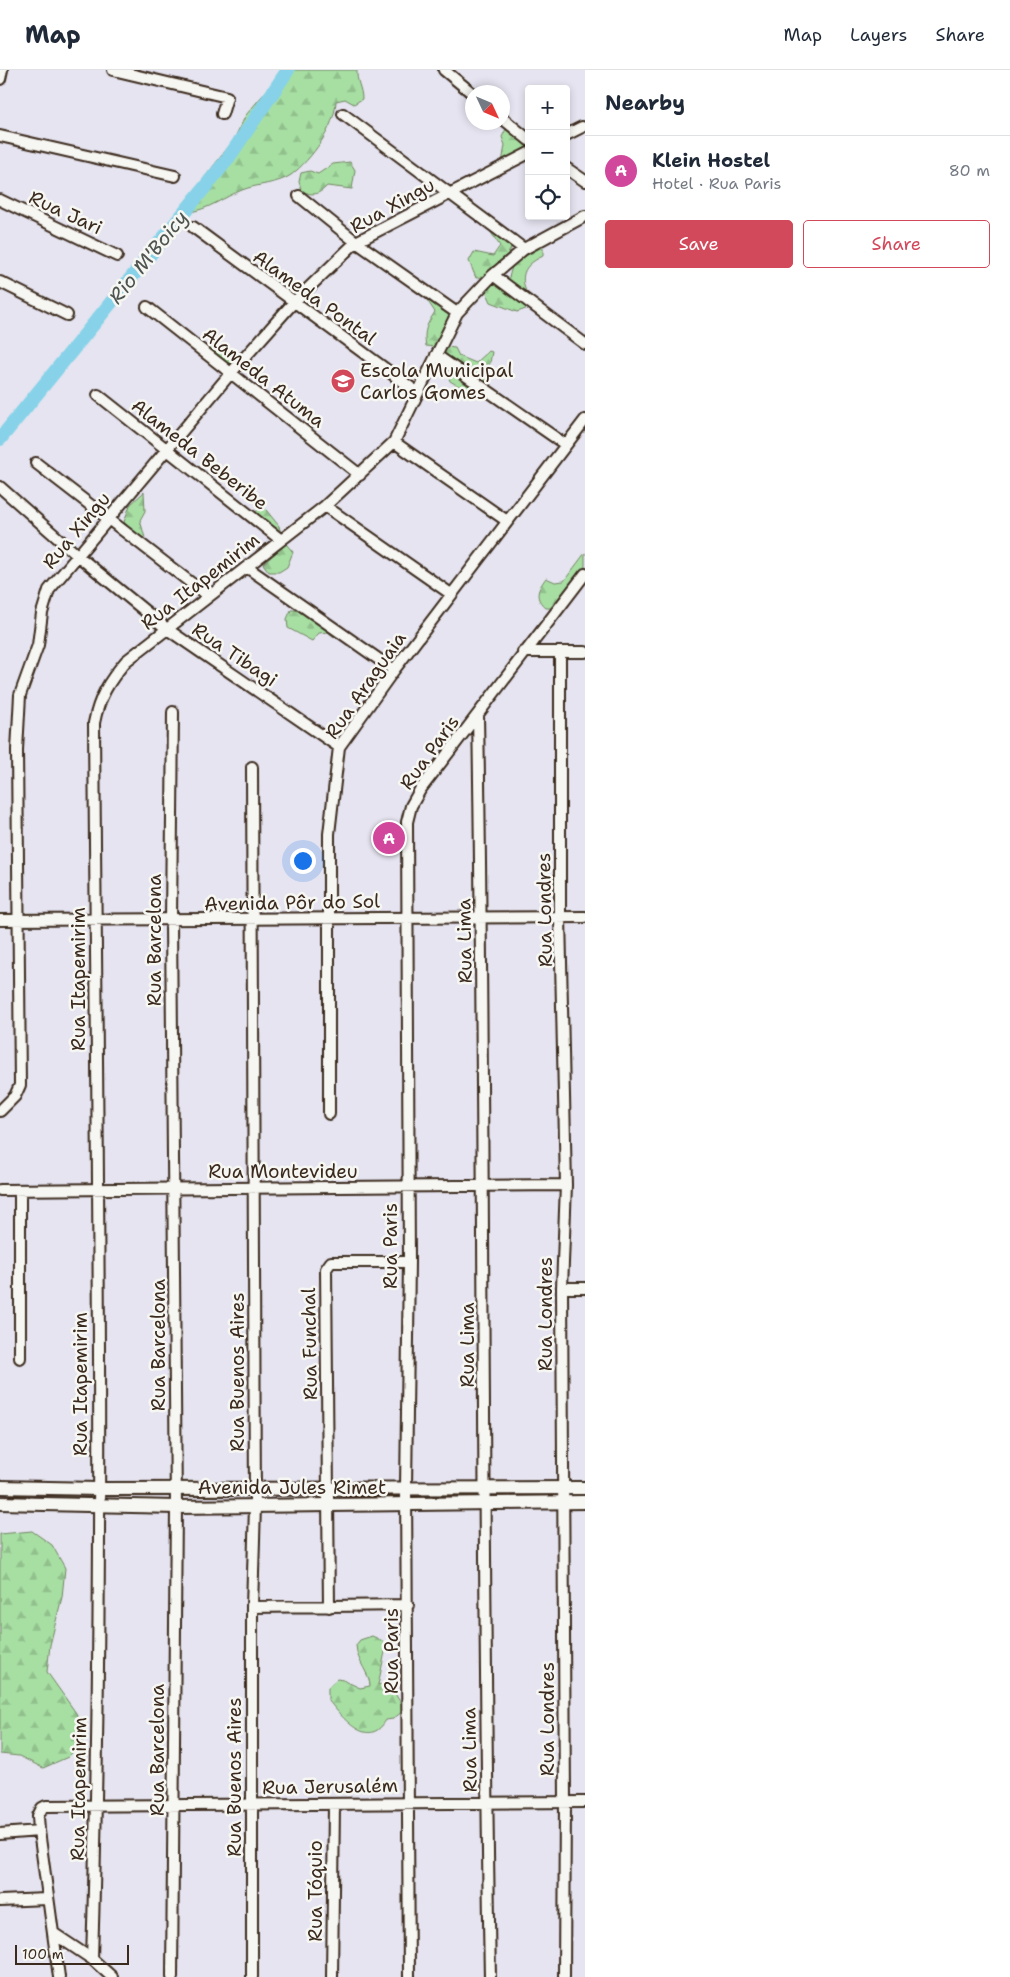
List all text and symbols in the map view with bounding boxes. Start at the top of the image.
text: Map [25,19,81,51]
text: Map [784,23,822,47]
text: Layers [850,23,907,47]
text: Share [935,23,985,47]
north arrow [465,85,510,130]
map controls [525,85,570,220]
button: + [525,85,570,130]
text: Nearby [605,89,685,117]
button: − [525,130,570,175]
text: Klein Hostel [652,148,770,173]
text: A [615,160,627,181]
text: 80 m [949,160,990,181]
street label: Rua Xingu [345,172,439,239]
text: Hotel · Rua Paris [652,173,781,194]
button: locate [525,175,570,220]
street label: Rua Jari [25,185,107,240]
water label: Rio M'Boicy [102,205,194,309]
button: Save [605,220,793,268]
button: Share [803,220,990,268]
street label: Alameda Pontal [248,244,382,351]
street label: Alameda Atuma [197,322,330,433]
place label: Escola Municipal Carlos Gomes [360,358,514,405]
school or university icon: Escola Municipal Carlos Gomes [330,368,356,394]
street label: Alameda Beberibe [126,393,273,516]
street label: Rua Xingu [37,487,116,574]
street label: Rua Itapemirim [136,527,265,636]
street label: Rua Tibagi [187,617,282,692]
street label: Rua Araguaia [319,627,412,744]
street label: Rua Paris [394,710,465,794]
pin: A [373,819,405,857]
your location [290,848,316,874]
street label: Rua Londres [531,853,558,967]
street label: Rua Barcelona [142,874,167,1006]
street label: Avenida Pôr do Sol [204,888,380,917]
street label: Rua Lima [451,898,478,984]
street label: Rua Itapemirim [66,907,91,1051]
street label: Rua Montevideu [208,1159,358,1184]
street label: Rua Paris [378,1203,403,1289]
street label: Rua Londres [533,1257,558,1371]
street label: Rua Barcelona [146,1279,171,1411]
street label: Rua Funchal [296,1287,323,1400]
street label: Rua Buenos Aires [225,1292,250,1452]
street label: Rua Lima [455,1302,480,1387]
street label: Rua Itapemirim [68,1312,93,1456]
street label: Avenida Jules Rimet [198,1475,386,1500]
street label: Rua Paris [379,1608,404,1694]
street label: Rua Londres [535,1662,560,1776]
street label: Rua Barcelona [145,1684,170,1816]
street label: Rua Buenos Aires [222,1697,247,1857]
street label: Rua Lima [456,1707,483,1793]
street label: Rua Itapemirim [65,1717,92,1861]
street label: Rua Jerusalém [262,1773,398,1800]
street label: Rua Tóquio [303,1840,328,1942]
scale bar [15,1942,129,1965]
text: 100 m [22,1945,64,1963]

